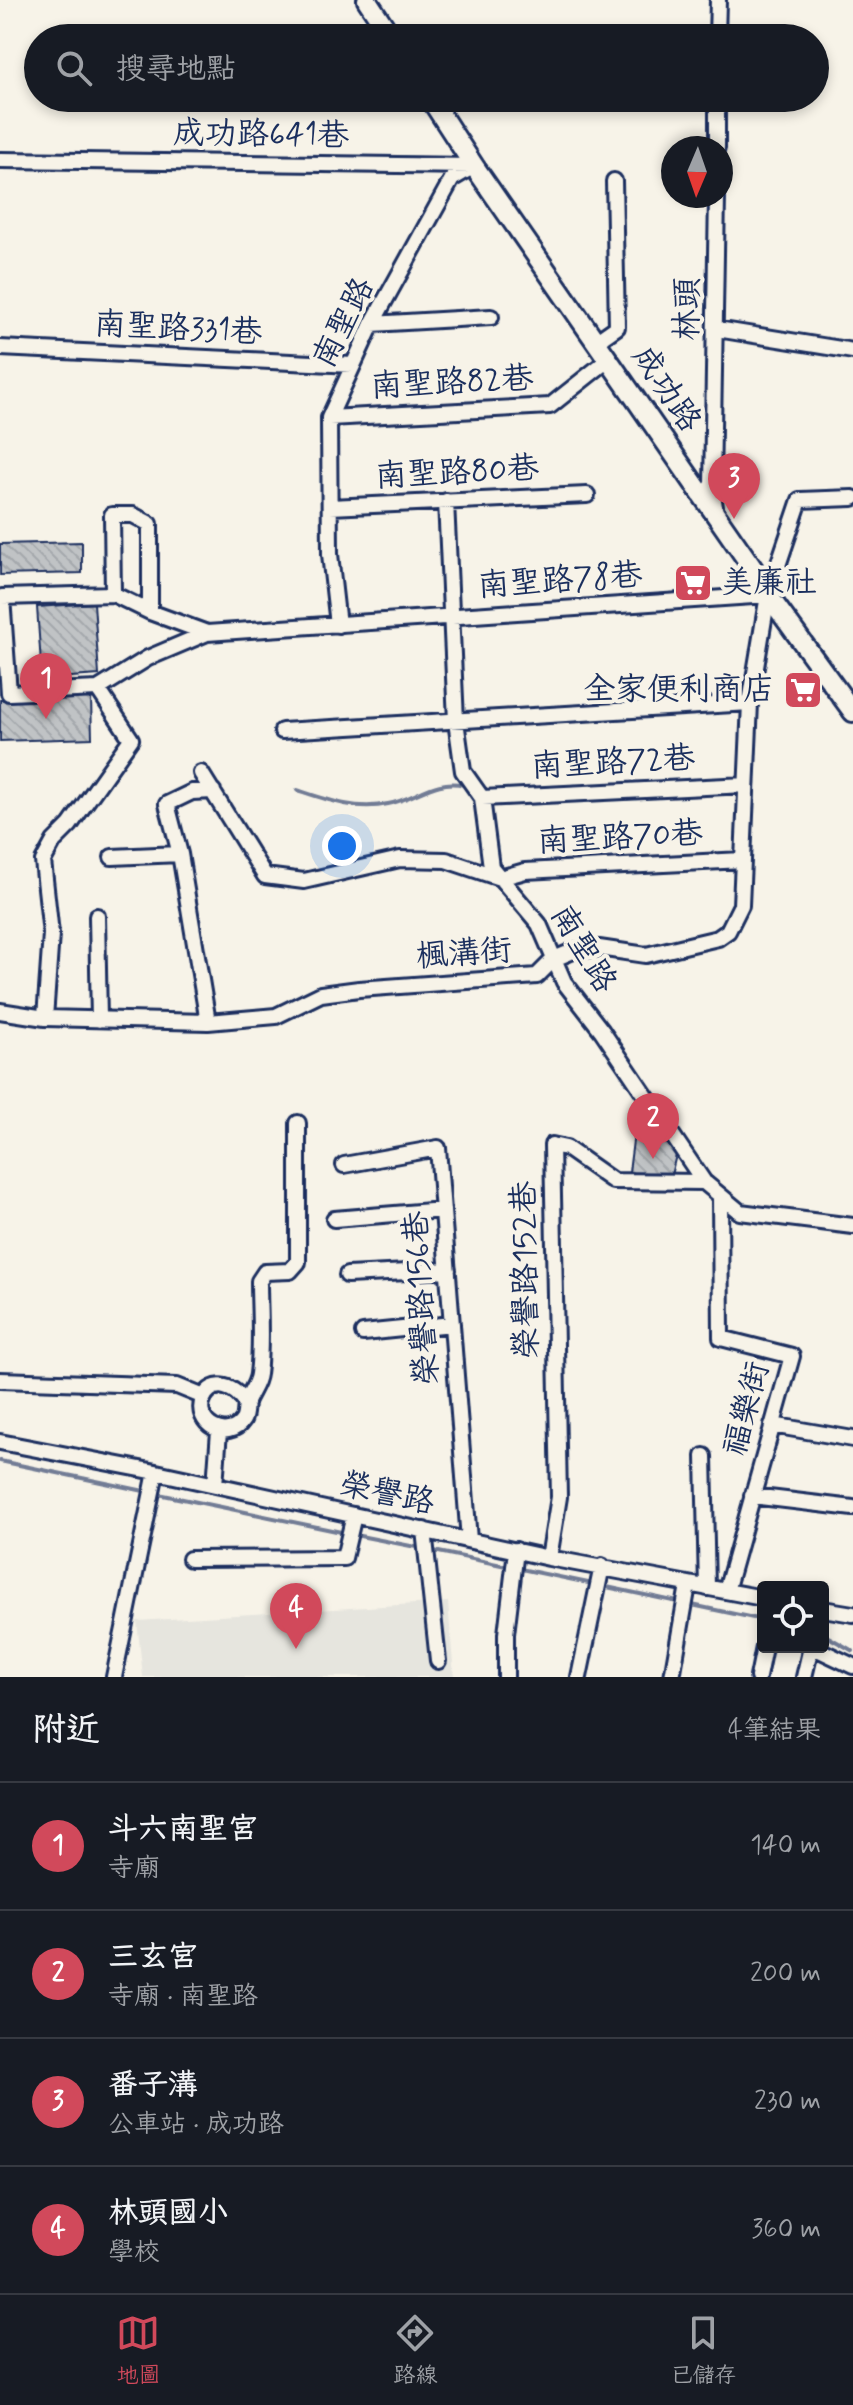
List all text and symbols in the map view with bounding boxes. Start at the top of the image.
search box [24,24,829,112]
icon: search [52,46,96,90]
text: 搜尋地點 [116,50,236,89]
street label: 成功路641巷 [173,112,349,158]
north arrow [661,136,733,208]
street label: 南聖路 [303,271,385,375]
street label: 林頭 [666,277,710,341]
street label: 南聖路331巷 [93,304,263,354]
street label: 成功路 [622,337,710,441]
street label: 南聖路82巷 [370,358,534,408]
street label: 南聖路80巷 [374,448,540,498]
pin: 3 [708,453,760,519]
street label: 南聖路78巷 [476,554,644,608]
supermarket icon: 美廉社 [672,562,714,604]
place label: 美廉社 [721,562,817,604]
pin: 1 [20,653,72,719]
place label: 全家便利商店 [583,669,775,711]
supermarket icon: 全家便利商店 [782,669,824,711]
street label: 南聖路72巷 [530,738,696,788]
street label: 南聖路70巷 [536,813,704,863]
your location [322,826,362,866]
street label: 南聖路 [540,897,626,1001]
street label: 楓溝街 [415,930,513,978]
pin: 2 [627,1093,679,1159]
street label: 榮譽路152巷 [503,1180,549,1360]
street label: 榮譽路156巷 [395,1210,449,1386]
street label: 福樂街 [714,1357,780,1461]
street label: 榮譽路 [336,1463,438,1525]
map controls [757,1581,829,1653]
button: locate [757,1581,829,1653]
pin: 4 [270,1583,322,1649]
text: 附近 [32,1708,100,1753]
text: 4筆結果 [728,1714,821,1748]
text: 斗六南聖宮 [108,1810,258,1849]
text: 1 [52,1829,64,1863]
text: 140 m [750,1829,821,1863]
text: 寺廟 [108,1852,160,1886]
text: 三玄宮 [108,1938,198,1977]
text: 2 [52,1957,64,1991]
text: 200 m [750,1957,821,1991]
text: 寺廟 · 南聖路 [108,1980,258,2014]
text: 番子溝 [108,2066,198,2105]
text: 3 [52,2085,64,2119]
text: 230 m [754,2085,821,2119]
text: 公車站 · 成功路 [108,2108,284,2142]
text: 林頭國小 [108,2194,228,2233]
text: 4 [50,2213,66,2247]
text: 360 m [752,2213,821,2247]
text: 學校 [108,2236,160,2270]
tab: 地圖 [116,2311,161,2390]
tab: 路線 [393,2311,438,2390]
tab: 已儲存 [670,2311,737,2390]

